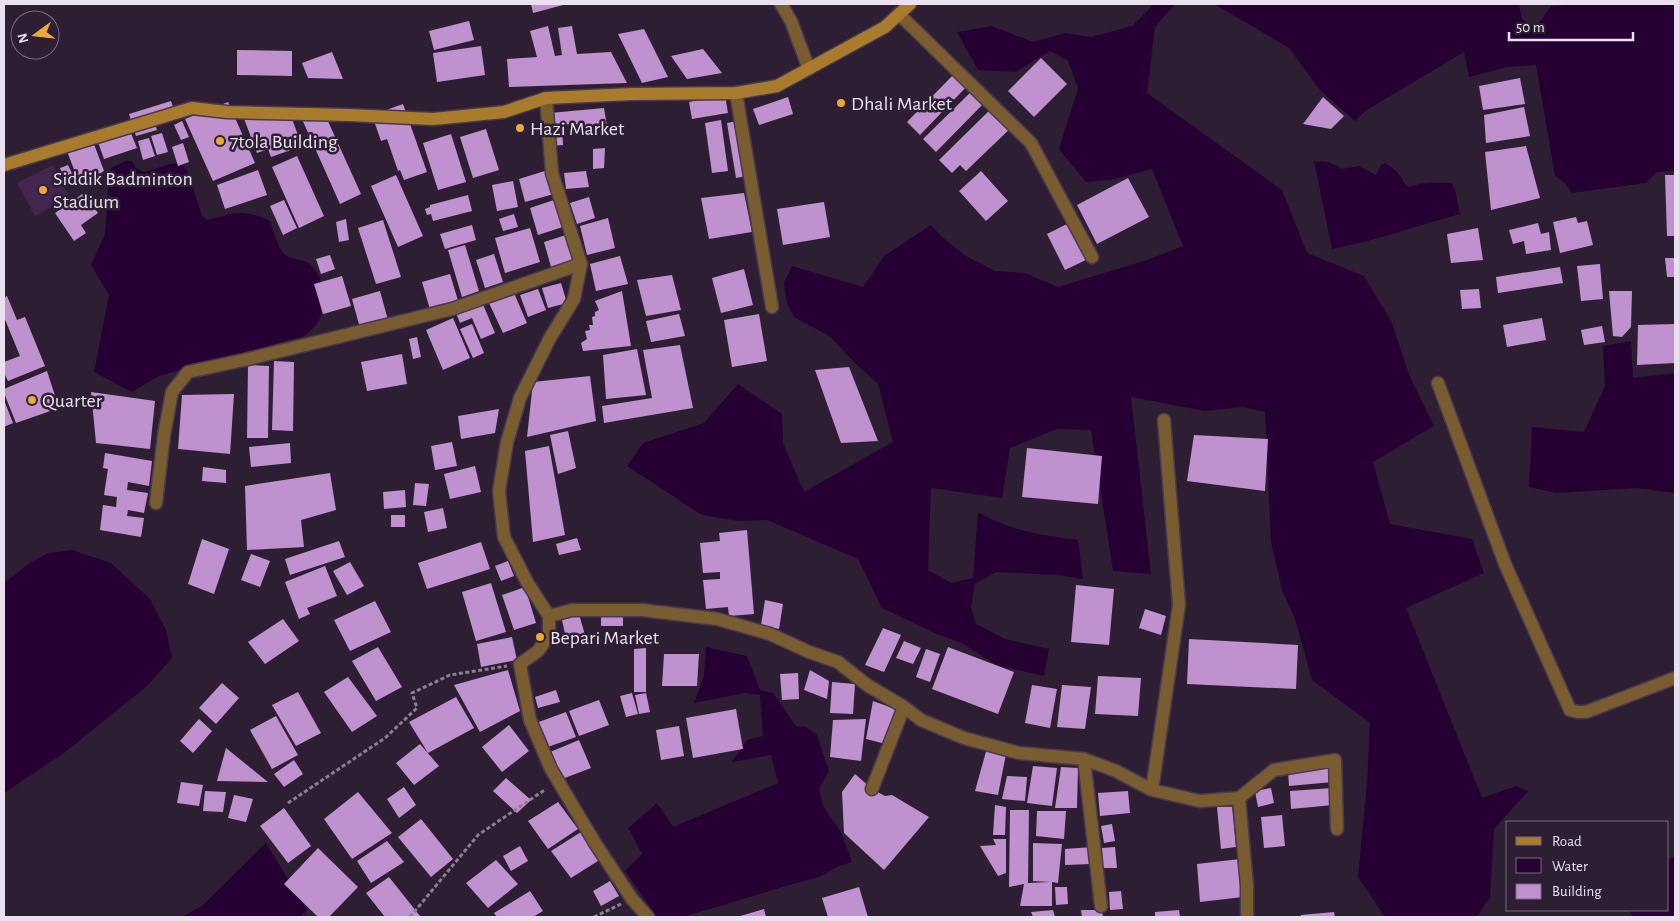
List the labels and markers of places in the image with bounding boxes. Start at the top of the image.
place label: Dhali Market [851,94,953,114]
marker: Dhali Market [835,97,847,109]
place label: Hazi Market [530,119,625,139]
marker: Hazi Market [514,122,526,134]
place label: 7tola Building [230,132,338,152]
marker: 7tola Building [214,135,226,147]
place label: Siddik Badminton Stadium [53,169,193,212]
marker: Siddik Badminton Stadium [37,184,49,196]
place label: Quarter [42,391,103,411]
marker: Quarter [26,394,38,406]
place label: Bepari Market [550,628,660,648]
marker: Bepari Market [534,631,546,643]

